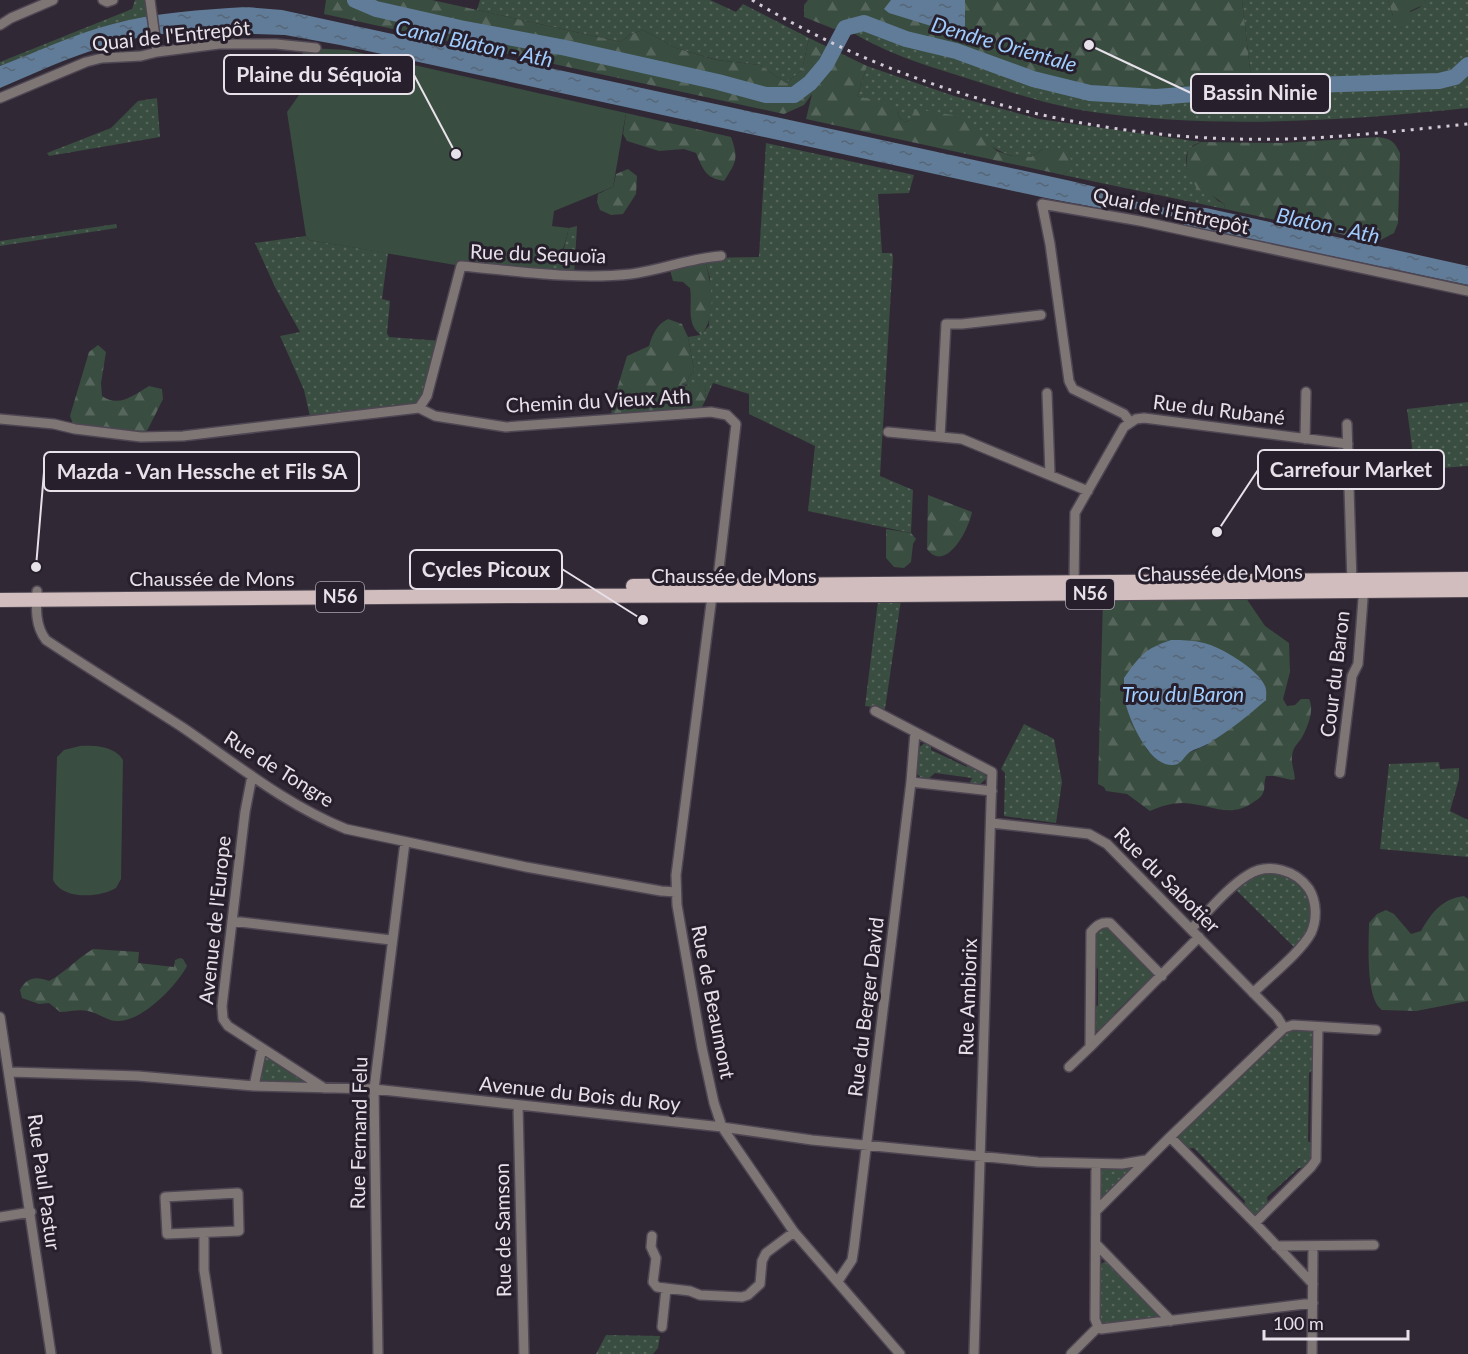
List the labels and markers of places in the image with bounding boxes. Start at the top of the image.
callout: Plaine du Séquoïa [224,55,414,94]
callout: Bassin Ninie [1191,74,1330,113]
callout: Carrefour Market [1258,450,1444,489]
callout: Mazda - Van Hessche et Fils SA [44,452,359,491]
callout: Cycles Picoux [410,550,562,589]

